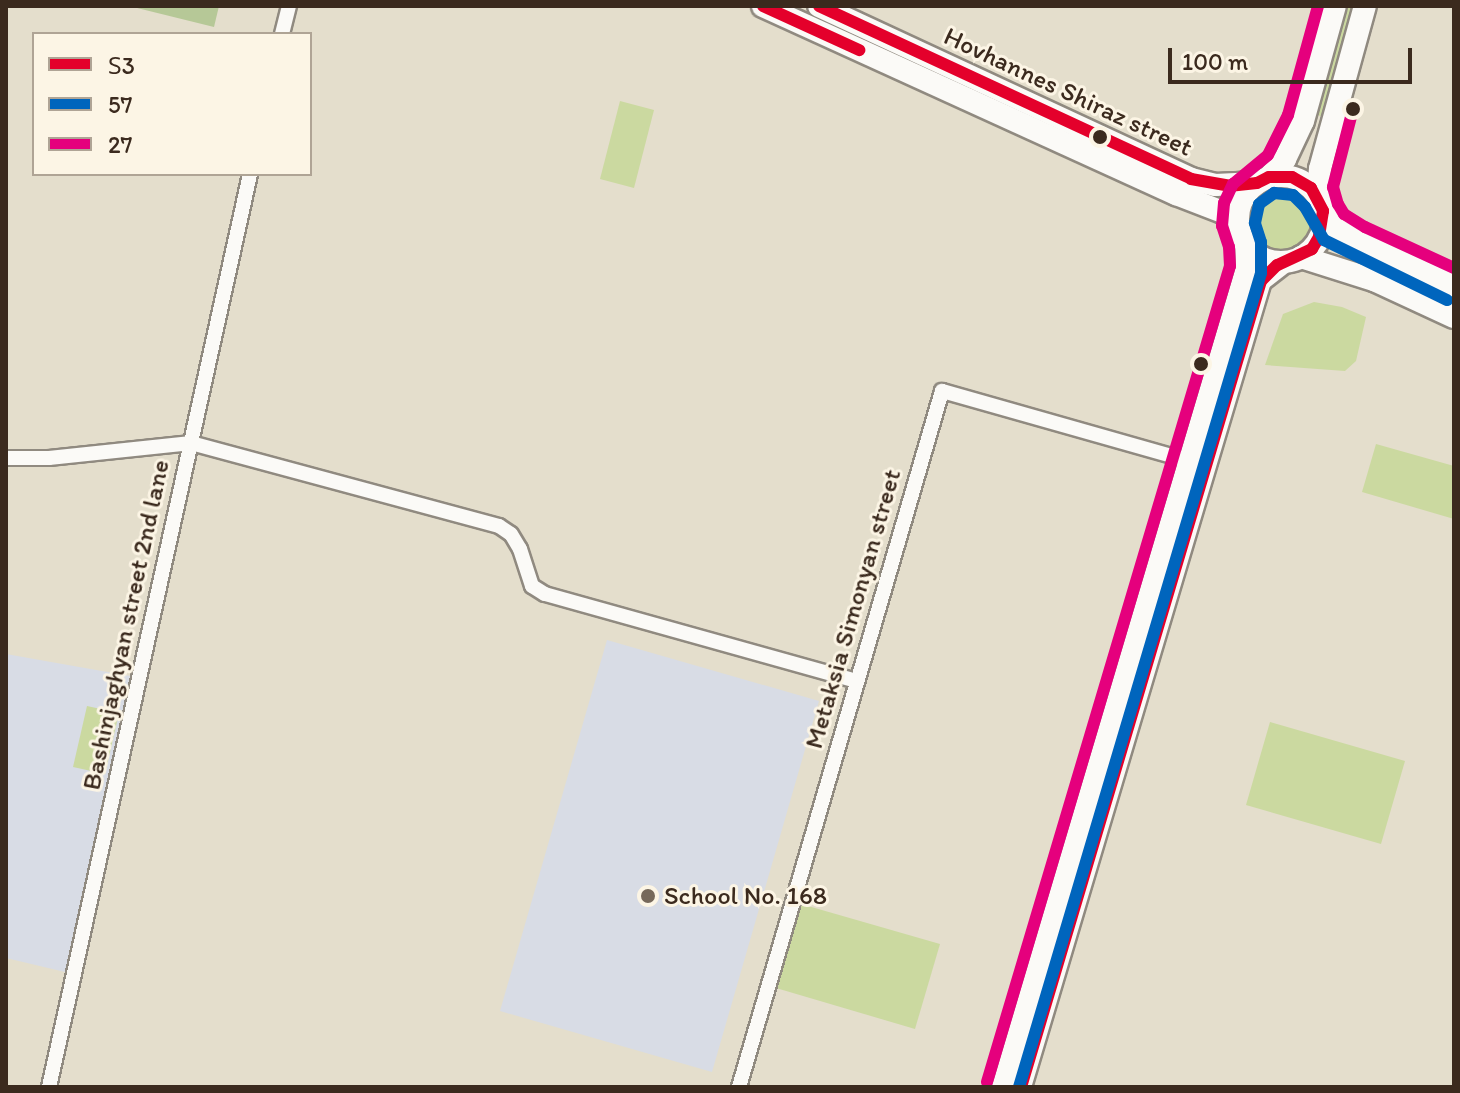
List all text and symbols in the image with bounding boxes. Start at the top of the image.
street label: Hovhannes Shiraz street [939,21,1197,163]
legend [32,32,312,176]
scale bar [1172,32,1416,82]
text: 100 m [1182,47,1248,76]
text: Տ3 [108,51,135,80]
text: 57 [108,90,133,119]
unlabelled marker [1345,101,1361,117]
unlabelled marker [1092,129,1108,145]
text: 27 [108,130,133,159]
unlabelled marker [1193,356,1209,372]
street label: Bashinjaghyan street 2nd lane [76,457,176,793]
street label: Metaksia Simonyan street [798,466,908,752]
place label: School No. 168 [664,880,827,912]
marker: School No. 168 [639,887,657,905]

